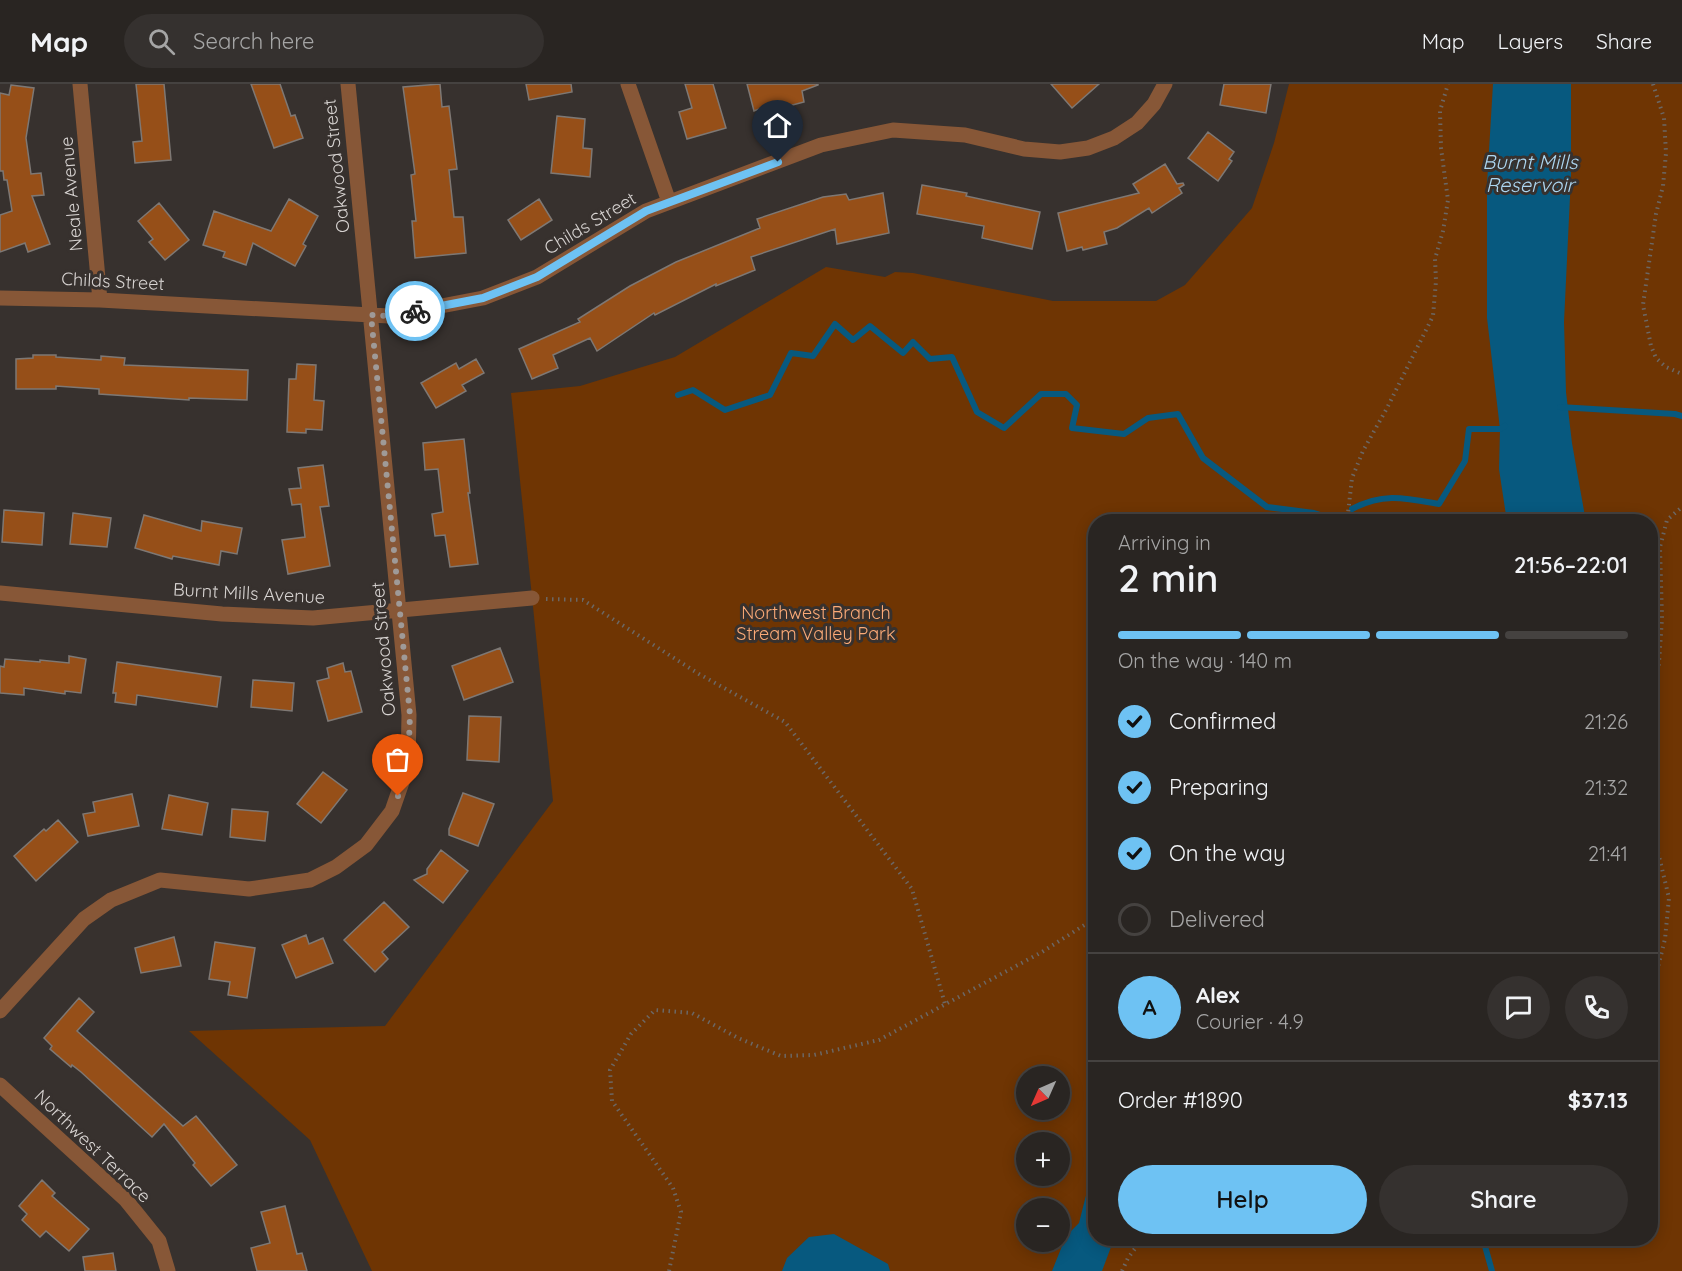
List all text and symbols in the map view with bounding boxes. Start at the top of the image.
search box [124,14,544,68]
text: Map [30,24,88,59]
icon: search [145,25,178,58]
text: Search here [193,27,315,55]
text: Map [1422,28,1465,54]
text: Layers [1498,28,1563,54]
text: Share [1596,28,1652,54]
street label: Oakwood Street [318,98,354,234]
pin [752,100,803,162]
icon: home [761,109,794,142]
street label: Neale Avenue [55,136,87,252]
water label: Burnt Mills Reservoir [1482,149,1579,197]
street label: Childs Street [540,187,640,259]
street label: Childs Street [61,267,165,295]
courier [385,281,445,341]
icon: bike [399,295,432,328]
text: Arriving in [1118,530,1211,555]
text: 21:56–22:01 [1514,551,1628,579]
text: 2 min [1118,553,1219,602]
street label: Burnt Mills Avenue [172,578,326,608]
street label: Oakwood Street [366,581,400,717]
park label: Northwest Branch Stream Valley Park [736,601,896,645]
text: On the way · 140 m [1118,648,1292,673]
icon: check [1118,705,1151,738]
text: Confirmed [1169,707,1276,735]
text: 21:26 [1584,709,1628,734]
pin [372,734,423,796]
icon: bag [381,743,414,776]
icon: check [1118,771,1151,804]
text: Preparing [1169,773,1269,801]
text: 21:32 [1584,775,1628,800]
icon: check [1118,837,1151,870]
text: On the way [1169,839,1285,867]
text: 21:41 [1588,841,1628,866]
text: Delivered [1169,905,1265,933]
button: chat [1487,976,1550,1039]
button: phone [1565,976,1628,1039]
text: Alex [1196,981,1239,1009]
text: A [1142,993,1157,1021]
text: Courier · 4.9 [1196,1009,1304,1034]
north arrow [1016,1066,1070,1120]
map controls [1016,1066,1070,1252]
street label: Northwest Terrace [30,1084,156,1208]
text: Order #1890 [1118,1086,1243,1114]
text: $37.13 [1568,1086,1628,1114]
button: + [1016,1132,1070,1186]
button: Help [1118,1165,1367,1234]
button: Share [1379,1165,1628,1234]
button: − [1016,1198,1070,1252]

